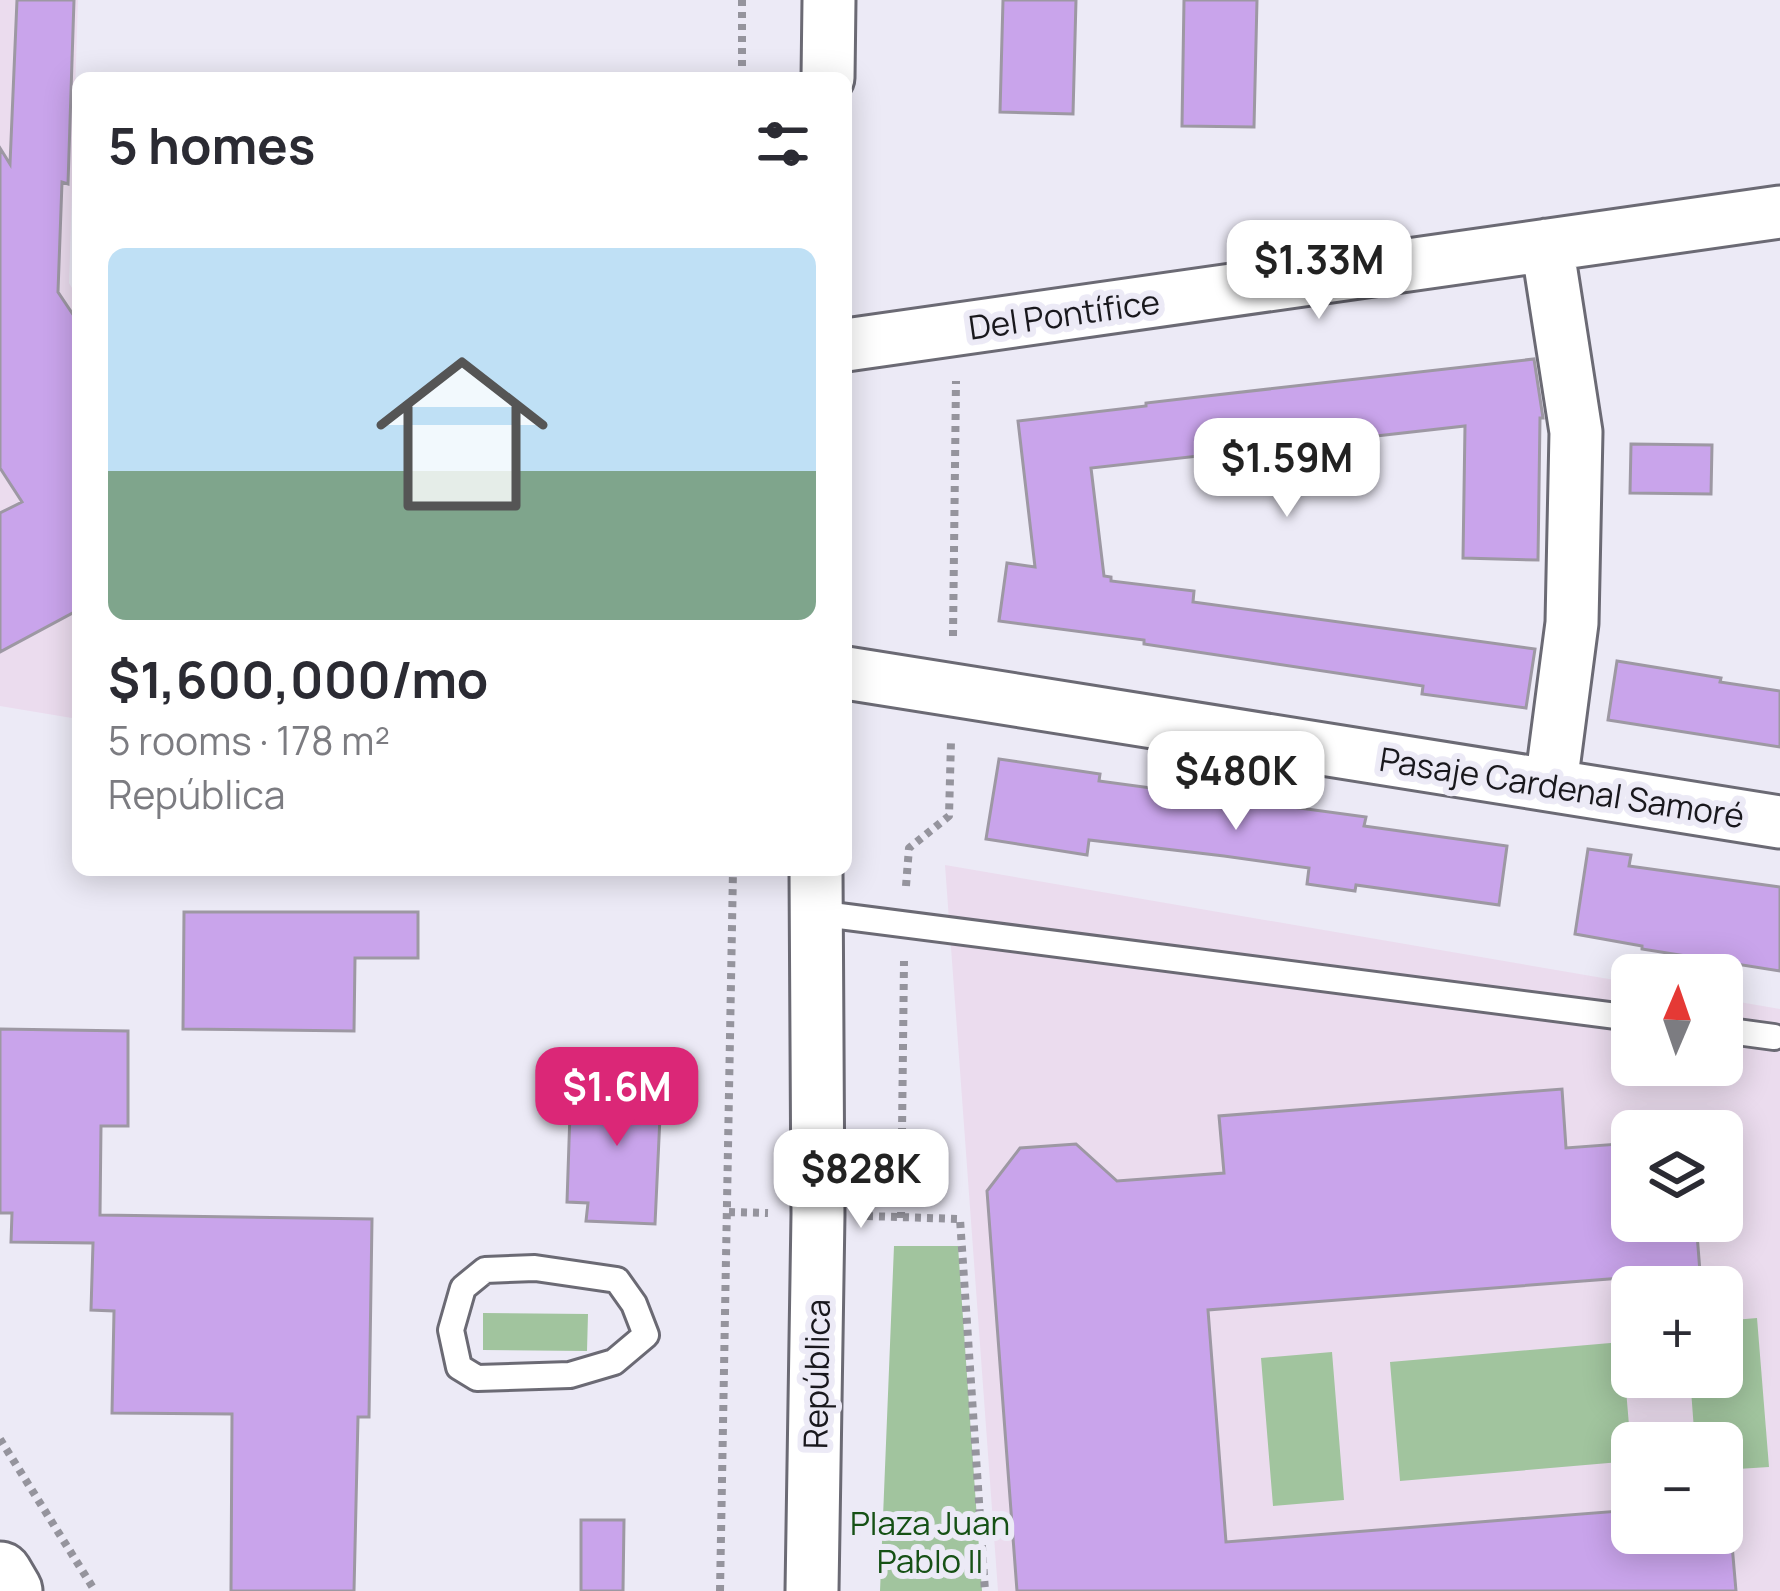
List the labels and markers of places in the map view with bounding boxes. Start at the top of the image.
pin: $1.33M [1221,220,1417,322]
pin: $1.59M [1189,418,1385,520]
pin: $480K [1152,731,1320,833]
pin: $1.6M [533,1047,701,1149]
pin: $828K [777,1129,945,1231]

